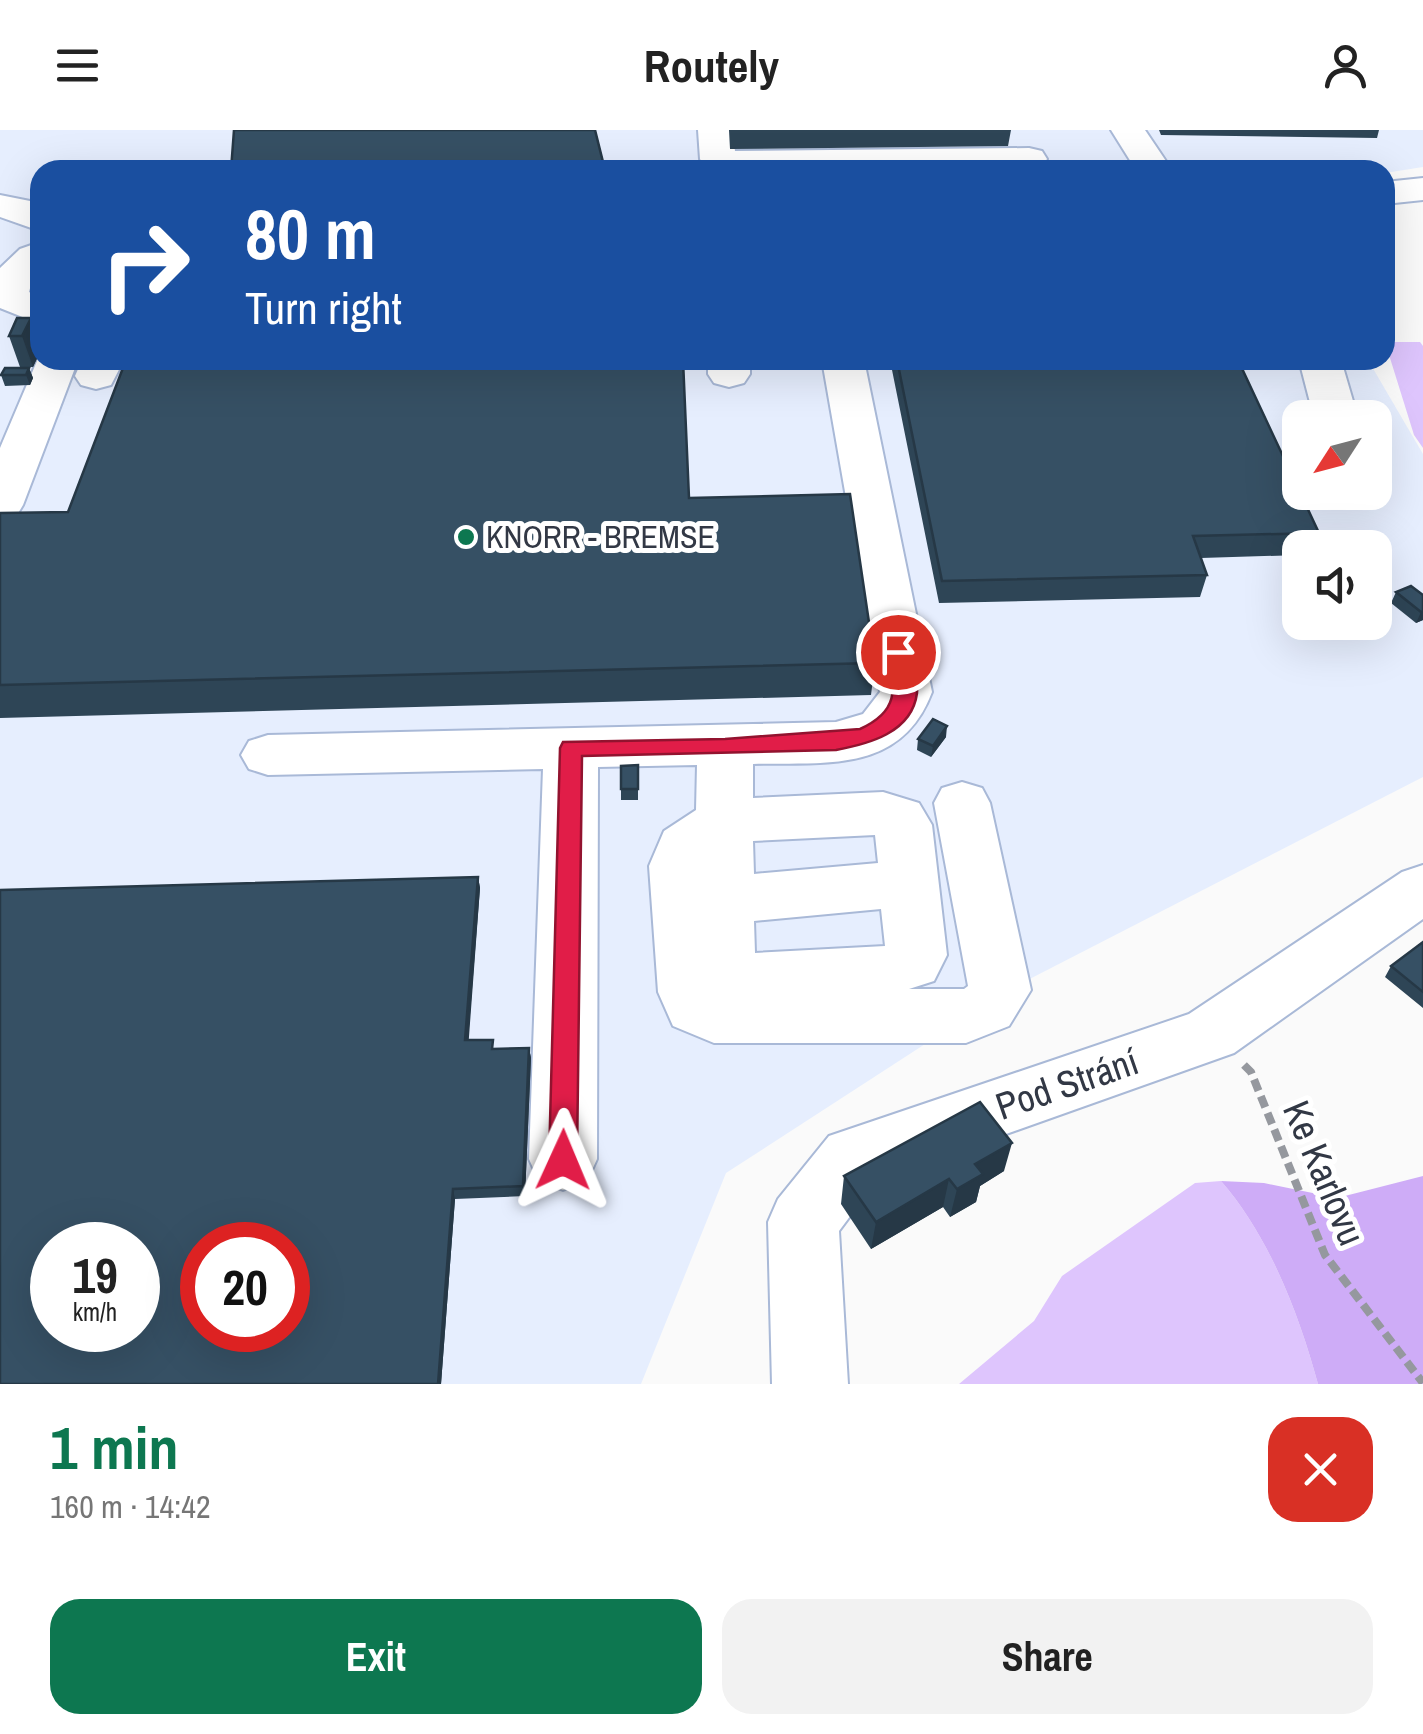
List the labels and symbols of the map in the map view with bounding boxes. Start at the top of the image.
north arrow [1282,400,1392,510]
place label: KNORR - BREMSE [486,515,715,558]
marker: KNORR - BREMSE [455,526,477,548]
pin [856,610,941,695]
street label: Pod Strání [989,1035,1145,1132]
street label: Ke Karlovu [1271,1093,1378,1253]
position arrow [511,1108,615,1212]
speed limit sign: 20 [180,1222,310,1352]

